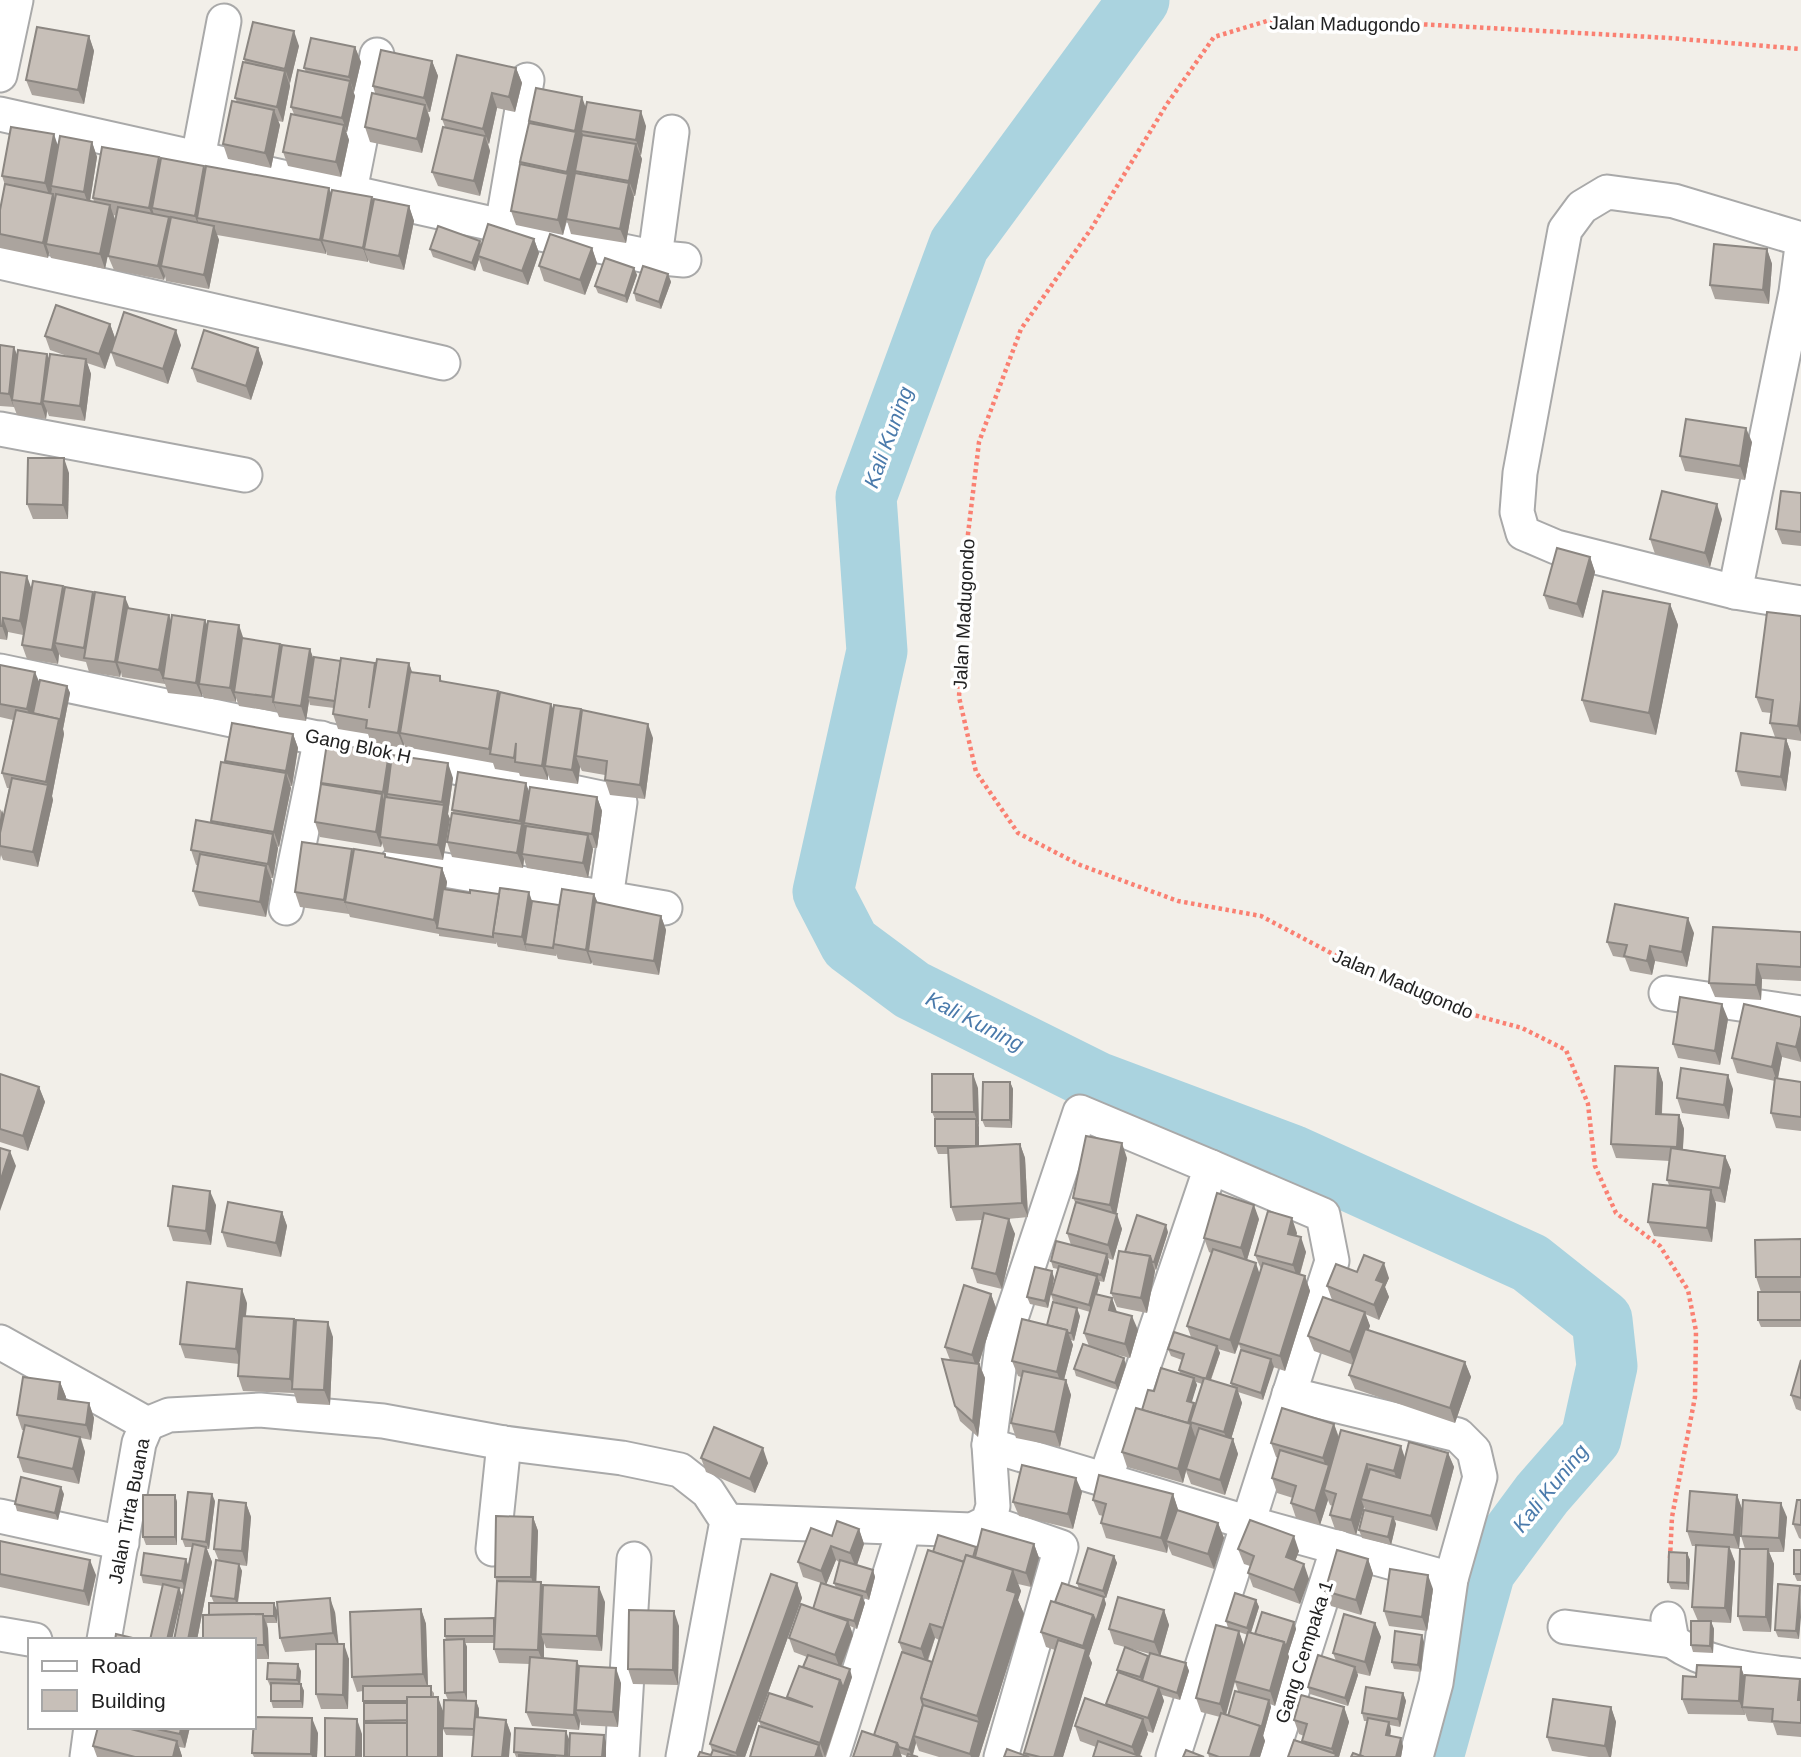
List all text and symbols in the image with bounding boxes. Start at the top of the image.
street label: Jalan Madugondo [1269,12,1421,36]
water label: Kali Kuning [859,383,917,491]
street label: Jalan Madugondo [950,538,978,690]
street label: Gang Blok H [303,725,413,767]
street label: Jalan Madugondo [1329,945,1477,1023]
water label: Kali Kuning [922,987,1028,1056]
street label: Jalan Tirta Buana [105,1436,153,1586]
water label: Kali Kuning [1508,1439,1593,1537]
street label: Gang Cempaka 1 [1271,1578,1337,1726]
legend [28,1638,256,1729]
text: Road [91,1654,141,1677]
text: Building [91,1689,166,1712]

